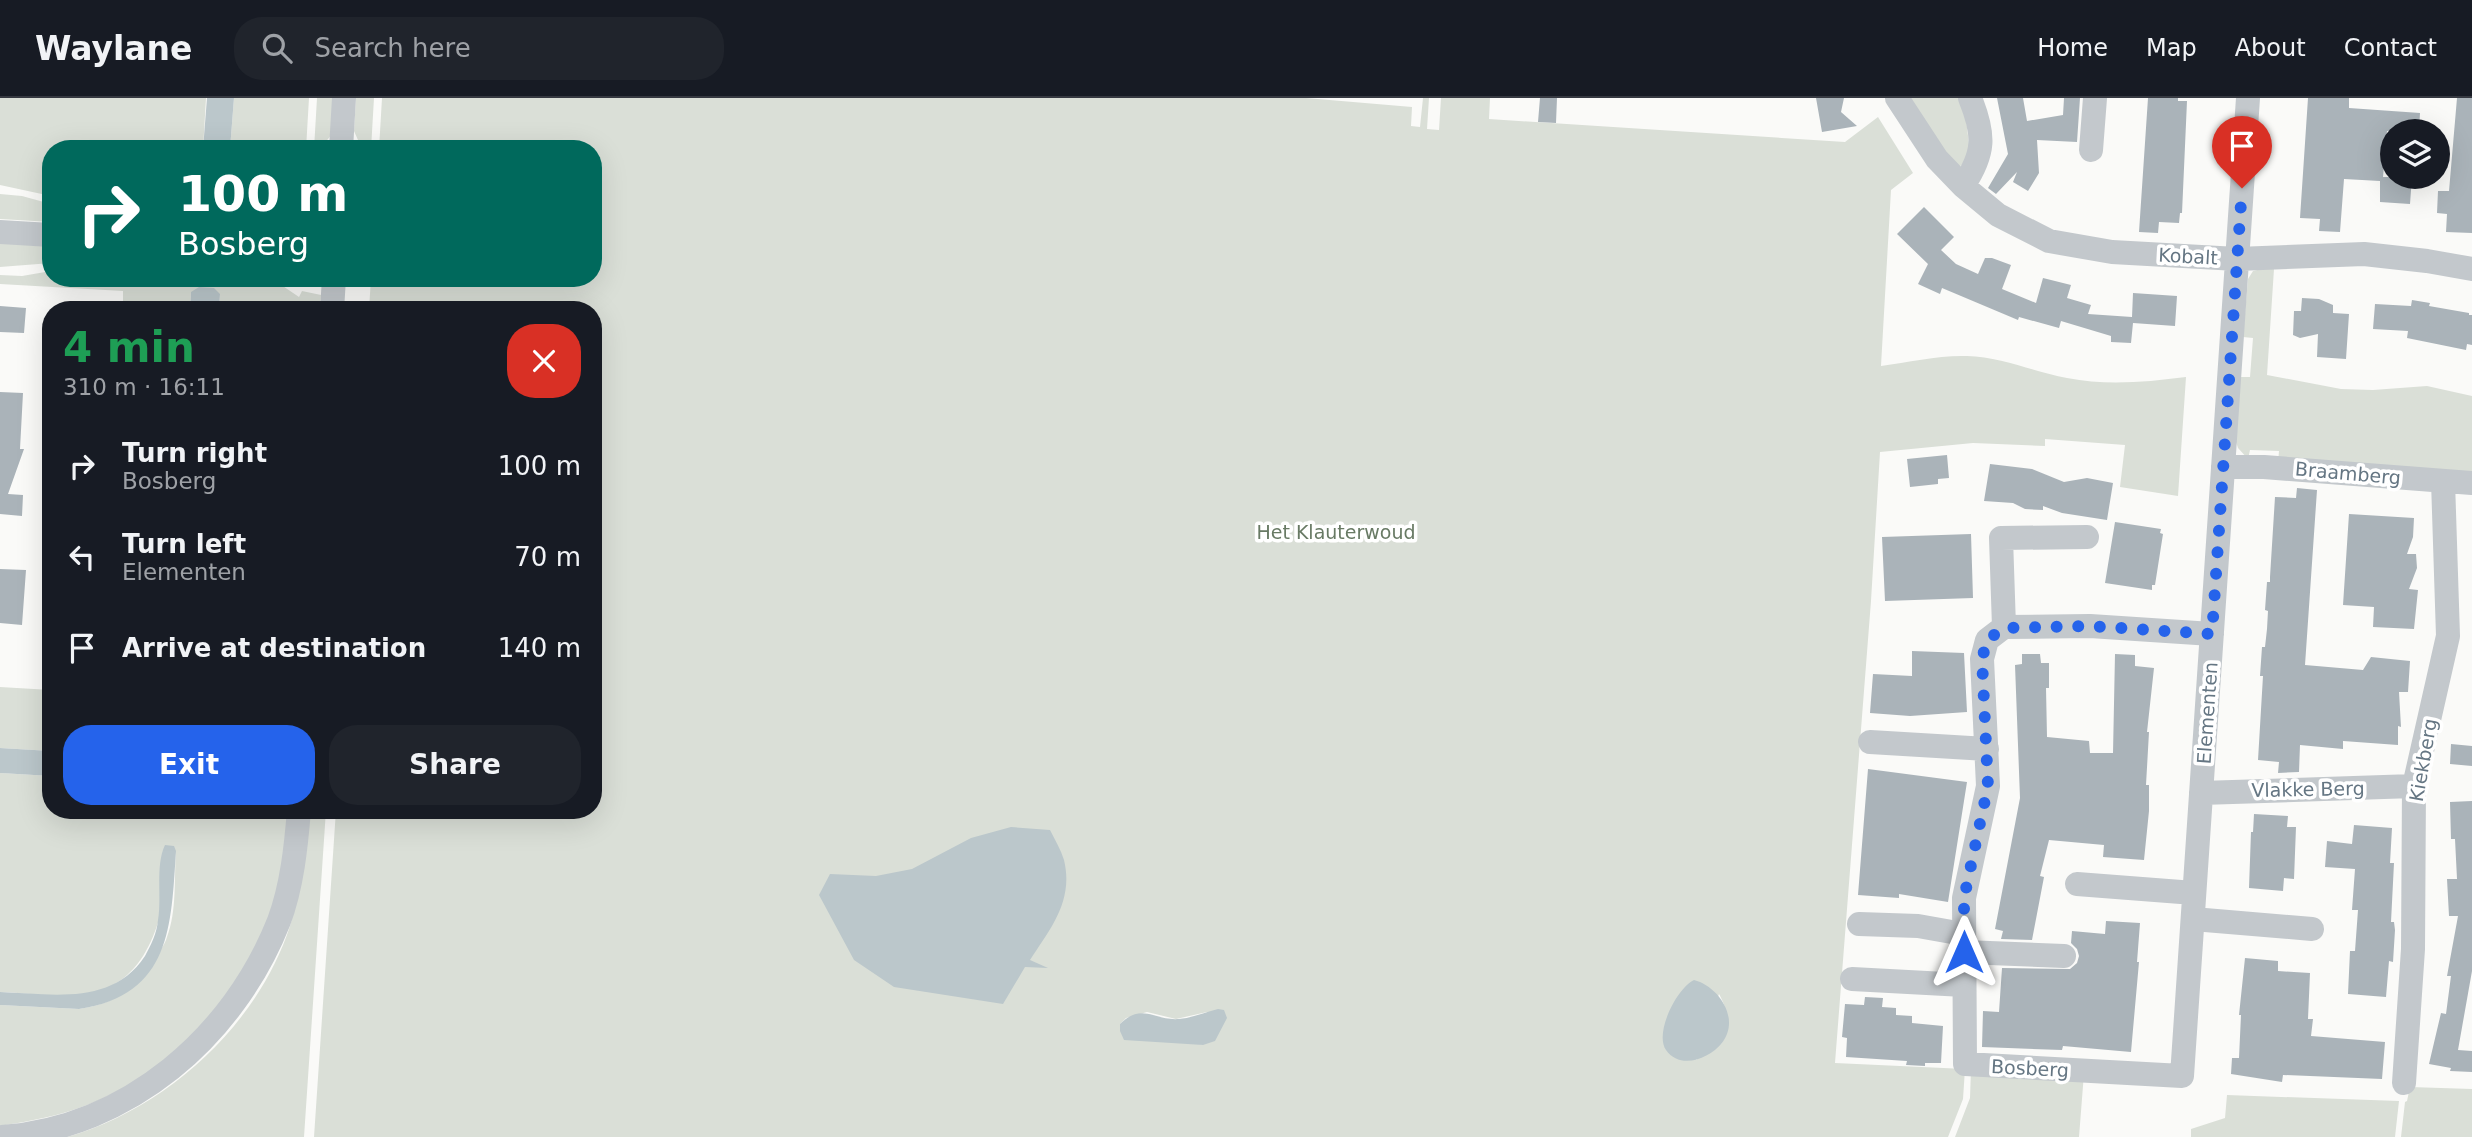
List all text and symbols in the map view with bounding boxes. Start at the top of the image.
search box [234,17,724,80]
text: Waylane [35,29,192,68]
icon: search [258,29,296,67]
text: Search here [314,33,471,63]
text: Home [2037,34,2108,62]
text: Map [2146,34,2197,62]
text: About [2235,34,2306,62]
text: Contact [2344,34,2437,62]
pin [2212,116,2272,188]
map controls [2380,119,2450,189]
button: layers [2380,119,2450,189]
icon: arrive [2223,127,2261,165]
text: 100 m [178,166,348,223]
icon: right [63,168,154,259]
text: Bosberg [178,225,309,263]
street label: Kobalt [2158,243,2218,269]
text: 4 min [63,323,195,372]
button: close [507,324,581,398]
text: 310 m · 16:11 [63,374,225,400]
text: Turn right [122,438,267,468]
icon: right [63,447,101,485]
text: 100 m [498,451,581,481]
street label: Braamberg [2294,457,2402,489]
text: Bosberg [122,468,216,494]
park label: Het Klauterwoud [1256,521,1416,543]
text: Turn left [122,529,246,559]
icon: left [63,538,101,576]
text: 70 m [514,542,581,572]
text: Elementen [122,559,246,585]
icon: arrive [63,629,101,667]
text: Arrive at destination [122,633,426,663]
text: 140 m [498,633,581,663]
street label: Elementen [2192,661,2222,765]
street label: Kiekberg [2405,717,2441,803]
button: Exit [63,725,315,805]
button: Share [329,725,581,805]
street label: Vlakke Berg [2251,777,2365,801]
position arrow [1927,915,2001,989]
street label: Bosberg [1991,1055,2069,1081]

